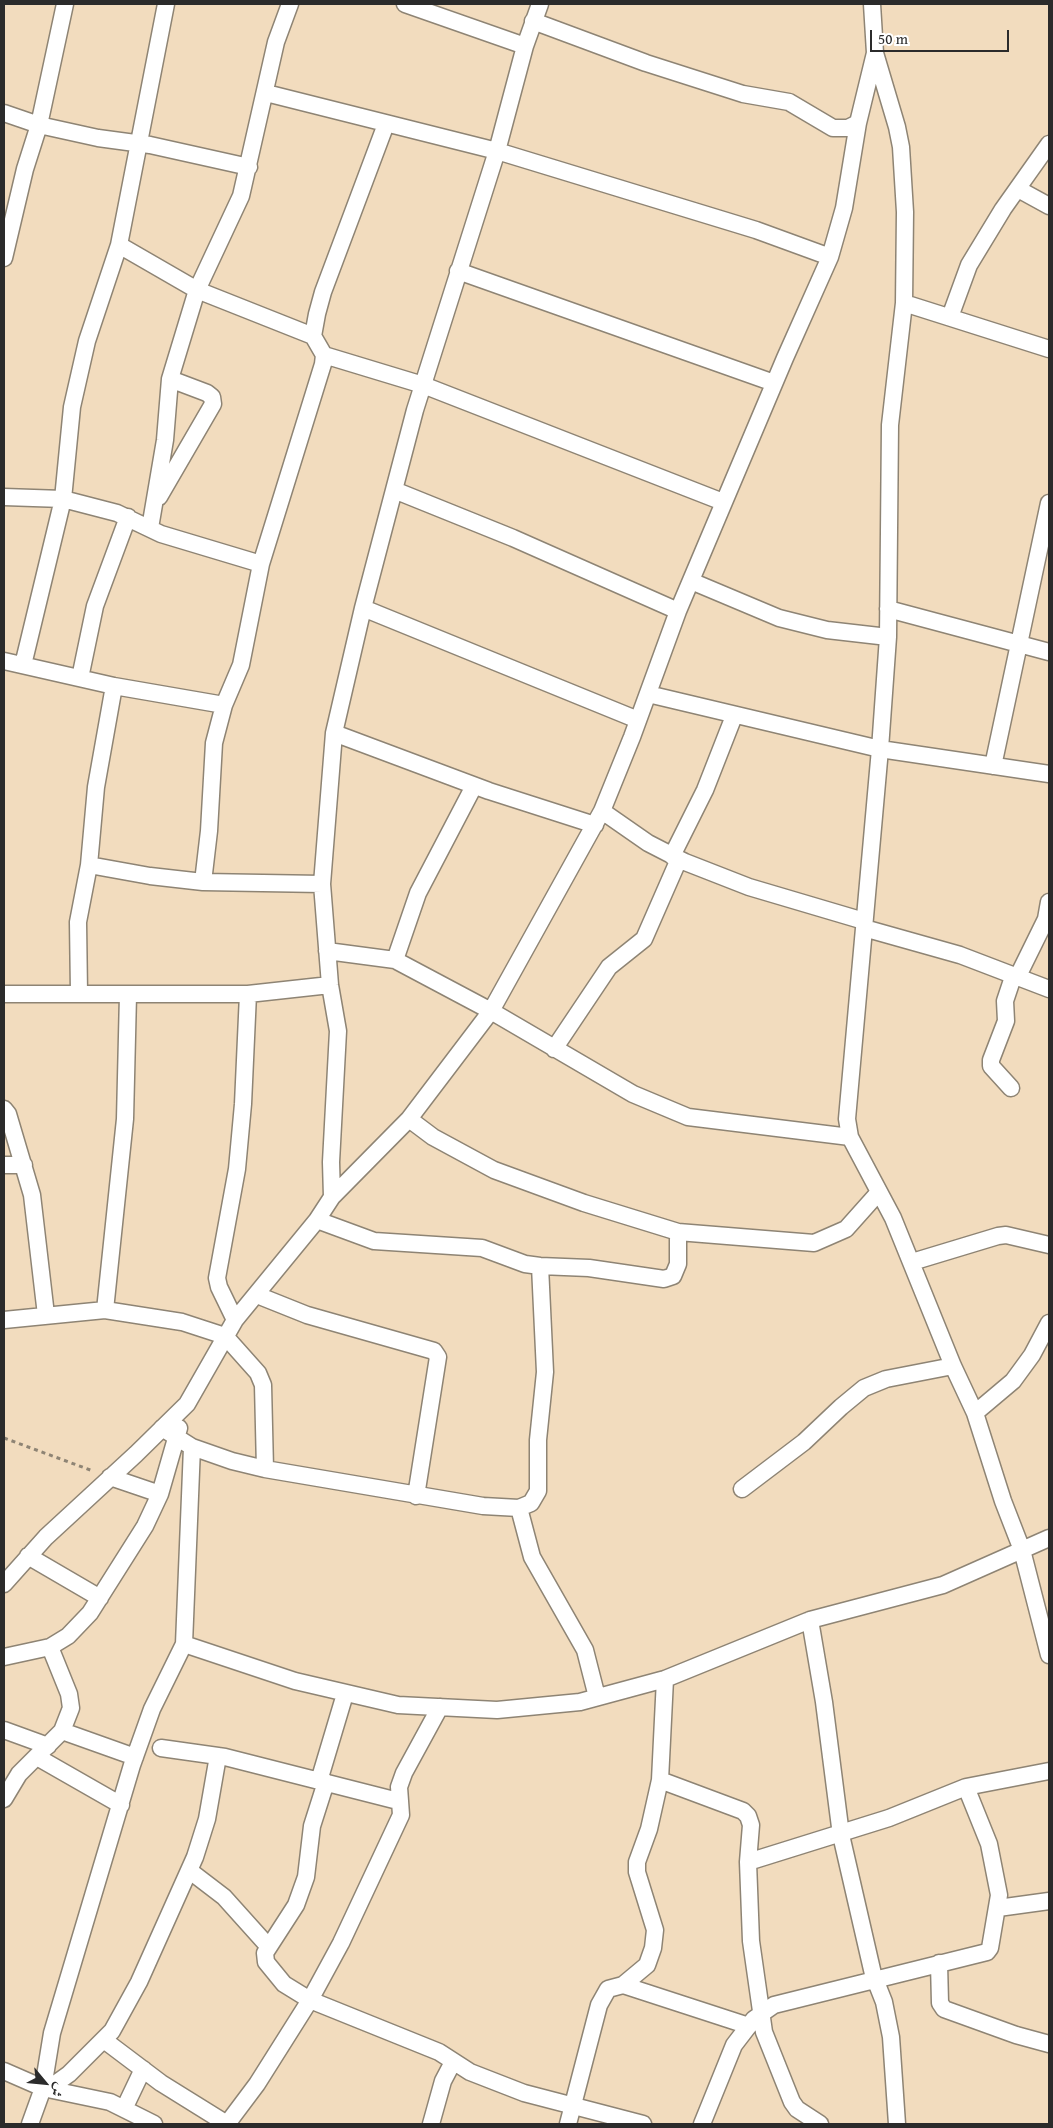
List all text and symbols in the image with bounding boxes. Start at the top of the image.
scale bar [873,20,1012,52]
text: 50 m [878,28,908,49]
north arrow [20,2058,70,2108]
text: ش [46,2079,70,2101]

